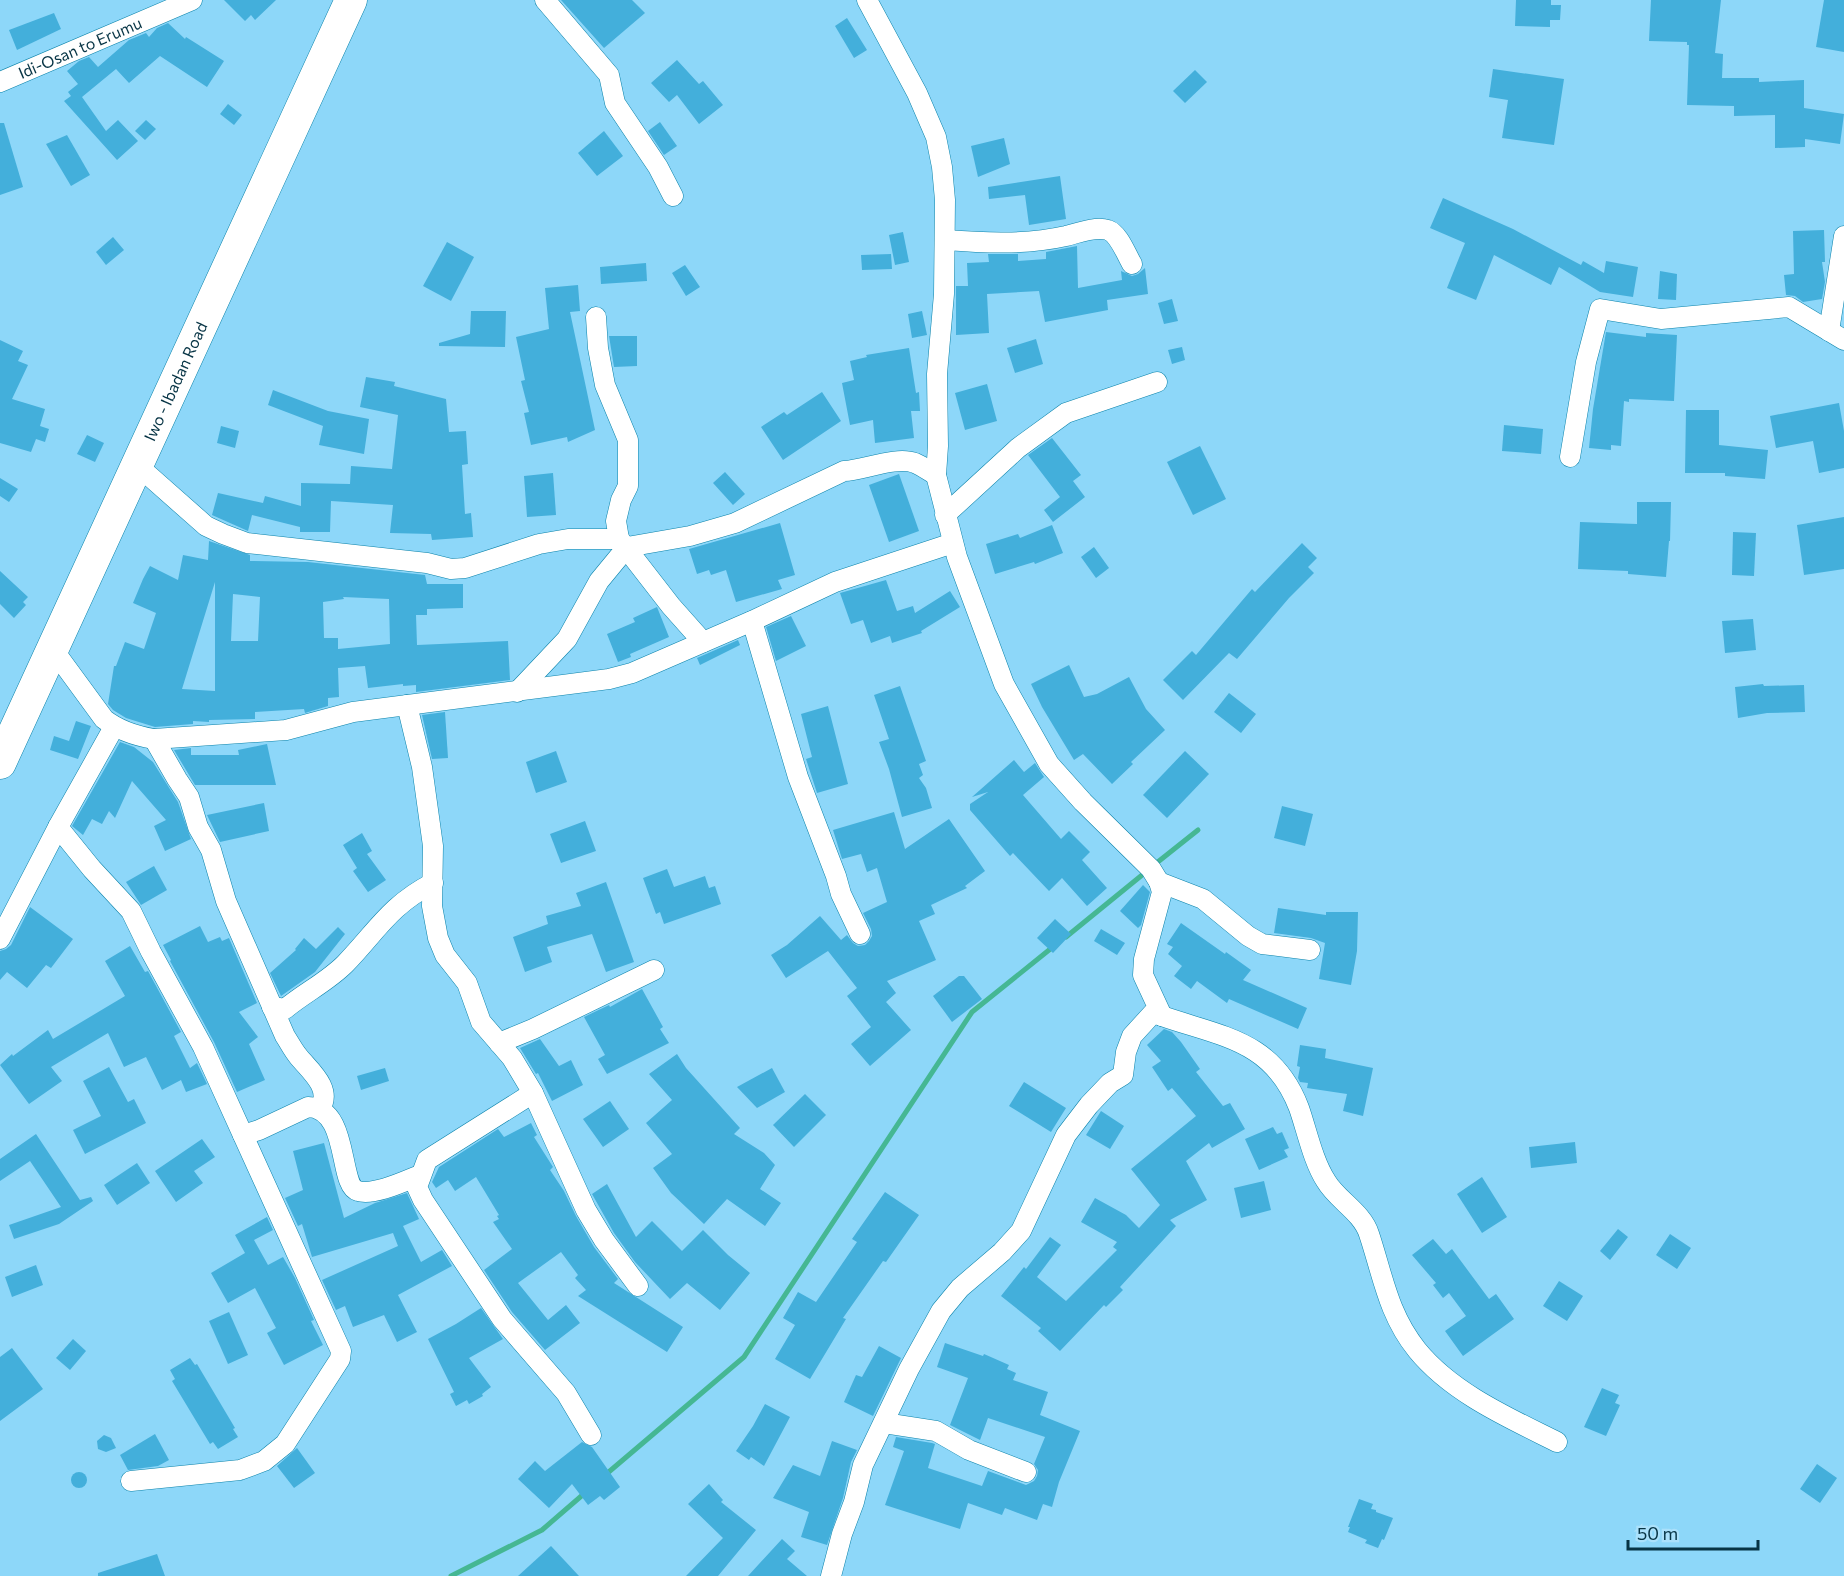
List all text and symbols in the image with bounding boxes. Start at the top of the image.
street label: Idi-Osan to Erumu [15,13,144,82]
street label: Iwo - Ibadan Road [139,319,211,444]
scale bar [1628,1513,1758,1551]
text: 50 m [1637,1522,1678,1544]

